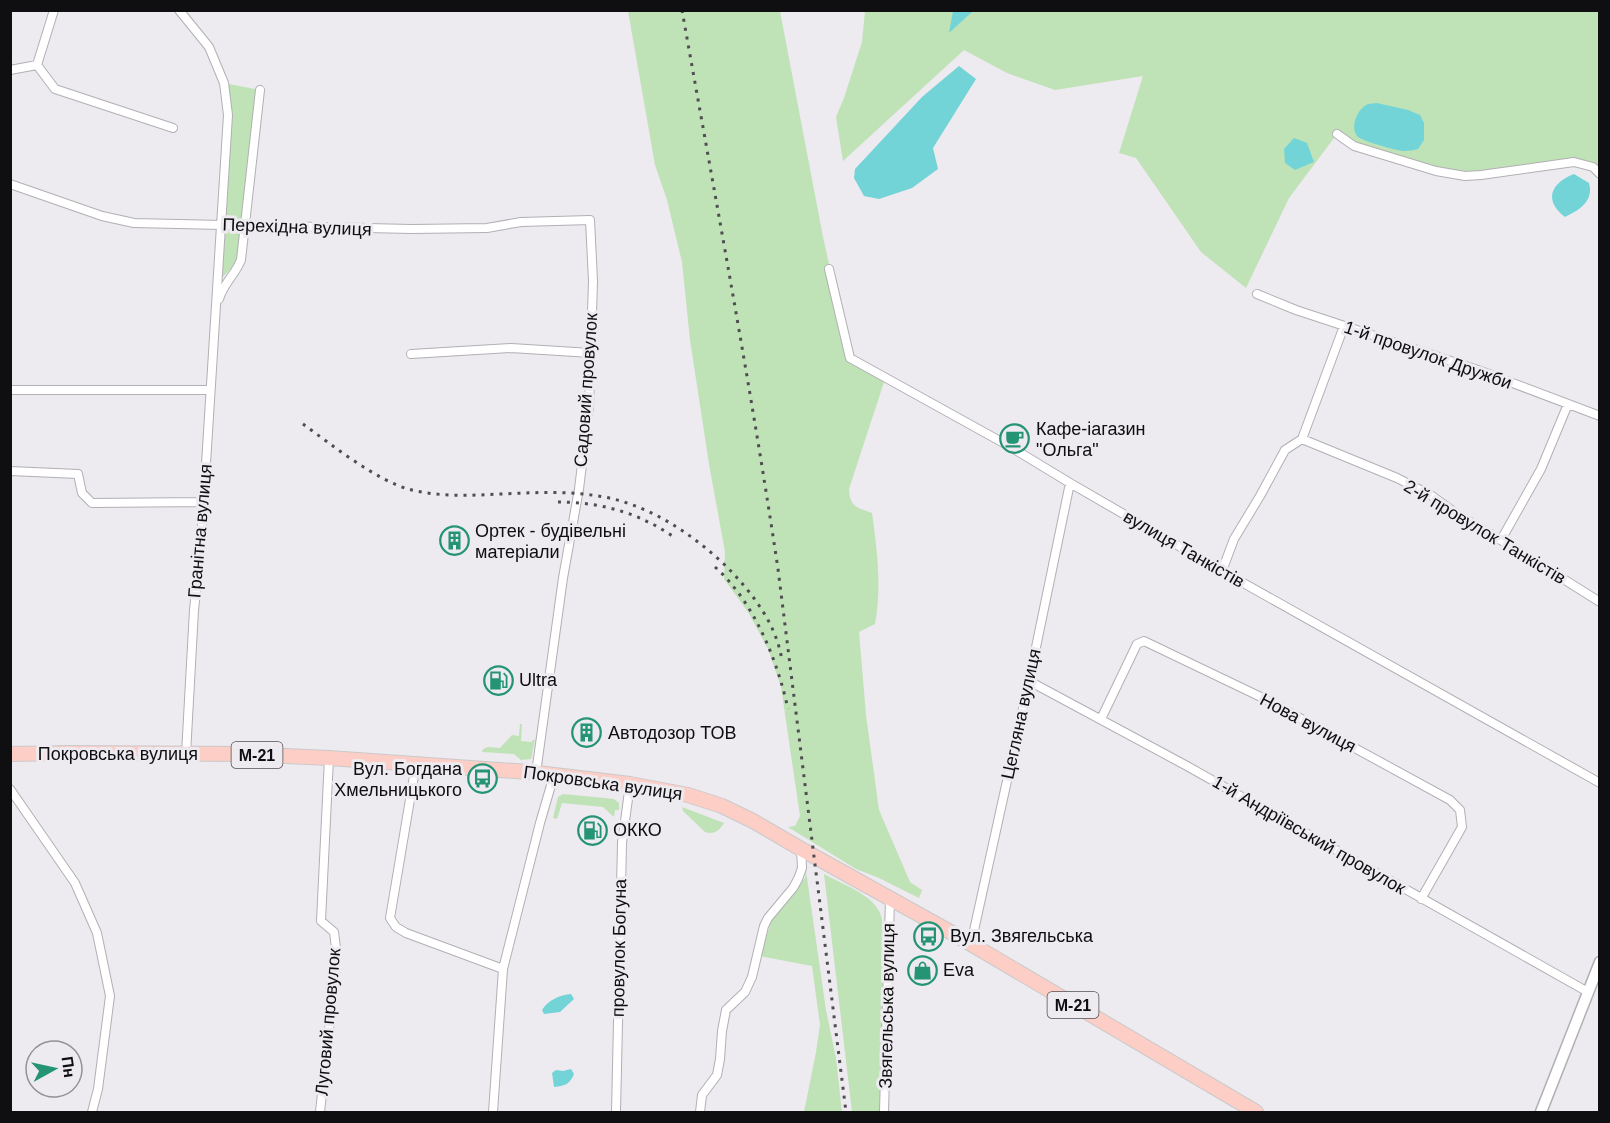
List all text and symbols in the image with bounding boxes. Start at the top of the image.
street label: Перехідна вулиця [222,214,372,240]
street label: Садовий провулок [571,312,601,468]
street label: 1-й провулок Дружби [1342,317,1514,393]
place label: Кафе-іагазин "Ольга" [1036,419,1146,460]
cafe icon: Кафе-іагазин "Ольга" [999,423,1031,455]
street label: Гранітна вулиця [184,463,216,599]
street label: 2-й провулок Танкістів [1401,476,1569,588]
street label: вулиця Танкістів [1120,506,1248,592]
place label: Ортек - будівельні матеріали [475,521,626,562]
building icon: Ортек - будівельні матеріали [438,525,470,557]
street label: Цегляна вулиця [997,647,1045,781]
fuel station icon: Ultra [482,664,514,696]
place label: Ultra [519,670,558,690]
street label: Нова вулиця [1257,689,1359,757]
building icon: Автодозор ТОВ [571,717,603,749]
place label: Автодозор ТОВ [608,723,736,743]
road number: М-21 [232,742,282,768]
street label: Покровська вулиця [38,744,198,764]
place label: Вул. Богдана Хмельницького [334,759,463,800]
street label: Покровська вулиця [522,762,684,804]
bus stop icon: Вул. Богдана Хмельницького [467,763,499,795]
street label: 1-й Андріївський провулок [1209,771,1409,899]
fuel station icon: ОККО [576,814,608,846]
place label: ОККО [613,820,662,840]
street label: провулок Богуна [608,878,630,1017]
bus stop icon: Вул. Звягельська [913,920,945,952]
street label: Звягельська вулиця [876,923,898,1089]
place label: Вул. Звягельська [950,926,1094,946]
street label: Луговий провулок [312,947,344,1097]
shop icon: Eva [906,954,938,986]
place label: Eva [943,960,975,980]
road number: М-21 [1048,992,1098,1018]
north arrow [24,1039,84,1099]
text: Пн [58,1055,78,1079]

